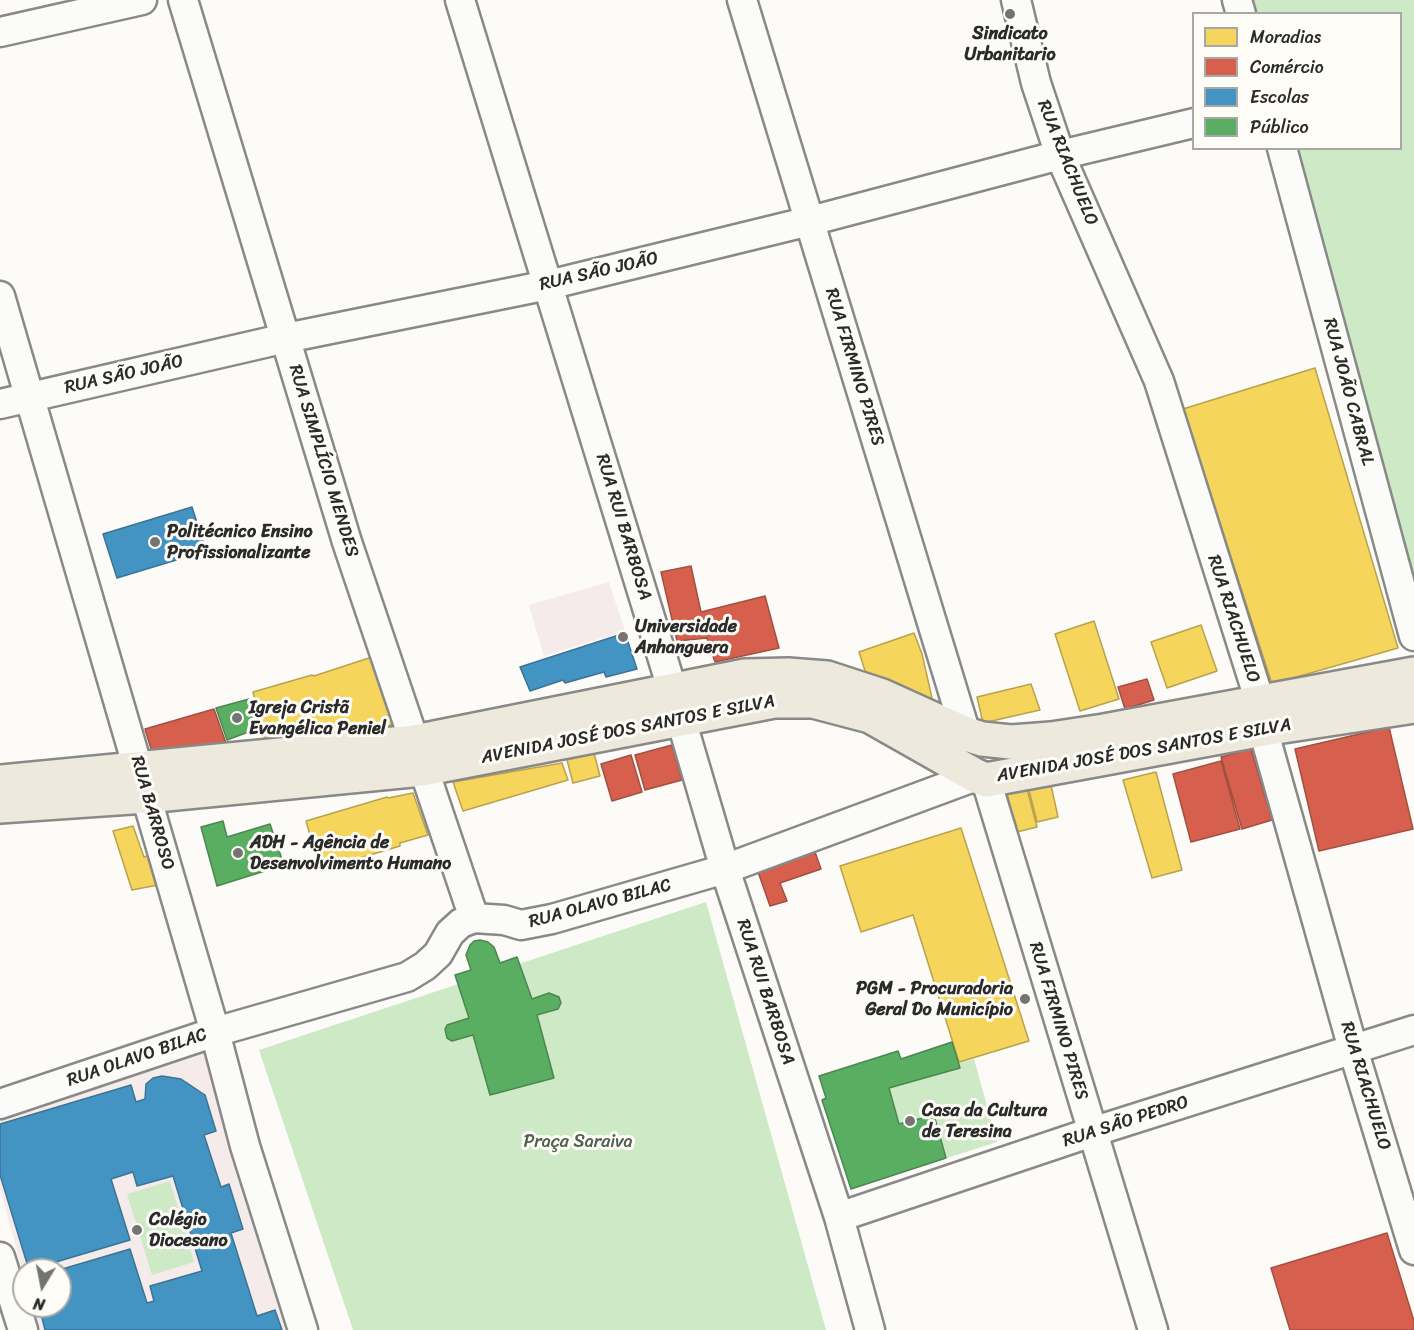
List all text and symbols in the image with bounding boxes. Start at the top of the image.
marker: Sindicato Urbanitario [1003,7,1017,21]
legend [1192,12,1402,150]
text: Moradias [1250,21,1321,53]
place label: Sindicato Urbanitario [964,23,1056,66]
text: Comércio [1250,51,1324,83]
text: Escolas [1250,81,1309,113]
street label: RUA RIACHUELO [1032,97,1102,229]
text: Público [1250,111,1309,143]
street label: RUA SÃO JOÃO [537,248,661,296]
street label: RUA FIRMINO PIRES [820,286,888,448]
street label: RUA JOÃO CABRAL [1318,316,1378,468]
street label: RUA SÃO JOÃO [62,351,186,399]
street label: RUA SIMPLÍCIO MENDES [283,362,363,560]
street label: RUA RUI BARBOSA [590,451,656,603]
place label: Politécnico Ensino Profissionalizante [167,521,313,564]
marker: Politécnico Ensino Profissionalizante [148,535,162,549]
street label: RUA RIACHUELO [1202,552,1264,686]
place label: Universidade Anhanguera [635,616,737,658]
marker: Universidade Anhanguera [616,630,630,644]
street label: AVENIDA JOSÉ DOS SANTOS E SILVA [479,691,777,769]
place label: Igreja Cristã Evangélica Peniel [249,697,386,740]
marker: Igreja Cristã Evangélica Peniel [230,711,244,725]
street label: AVENIDA JOSÉ DOS SANTOS E SILVA [995,714,1293,788]
street label: RUA BARROSO [125,753,179,873]
place label: ADH - Agência de Desenvolvimento Humano [250,832,451,874]
marker: ADH - Agência de Desenvolvimento Humano [231,846,245,860]
street label: RUA OLAVO BILAC [527,875,673,933]
street label: RUA RUI BARBOSA [731,917,799,1067]
street label: RUA FIRMINO PIRES [1024,940,1092,1102]
place label: PGM - Procuradoria Geral Do Município [856,978,1013,1020]
marker: PGM - Procuradoria Geral Do Município [1018,992,1032,1006]
street label: RUA RIACHUELO [1335,1019,1395,1153]
street label: RUA OLAVO BILAC [64,1024,210,1092]
street label: RUA SÃO PEDRO [1060,1091,1192,1153]
place label: Casa da Cultura de Teresina [922,1100,1047,1142]
marker: Casa da Cultura de Teresina [903,1114,917,1128]
park label: Praça Saraiva [523,1131,633,1153]
place label: Colégio Diocesano [149,1209,228,1252]
marker: Colégio Diocesano [130,1223,144,1237]
north arrow [12,1258,72,1318]
text: N [31,1289,47,1319]

